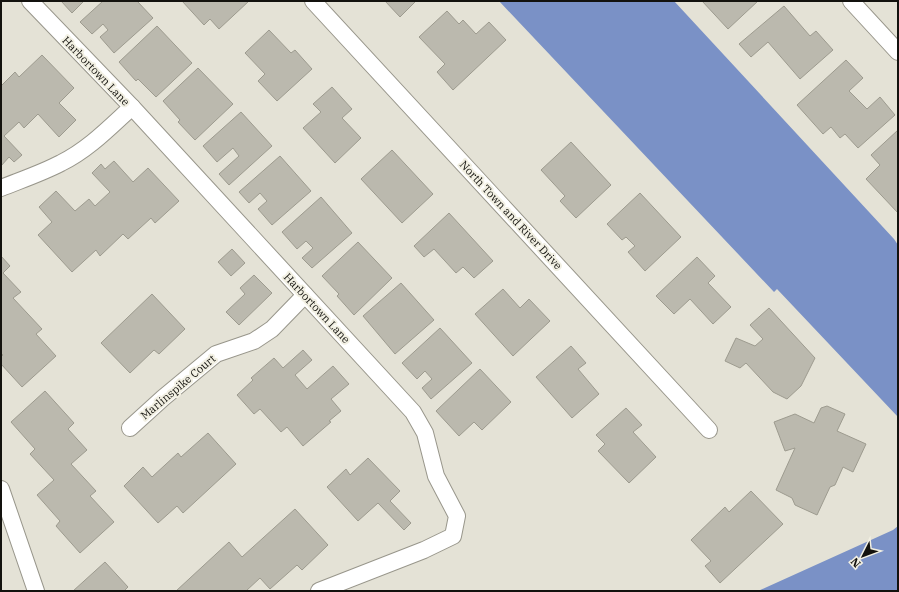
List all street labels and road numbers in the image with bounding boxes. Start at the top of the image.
street label: Harbortown Lane [59,33,133,109]
street label: North Town and River Drive [457,158,565,272]
street label: Harbortown Lane [281,270,353,346]
street label: Marlinspike Court [138,352,218,422]

